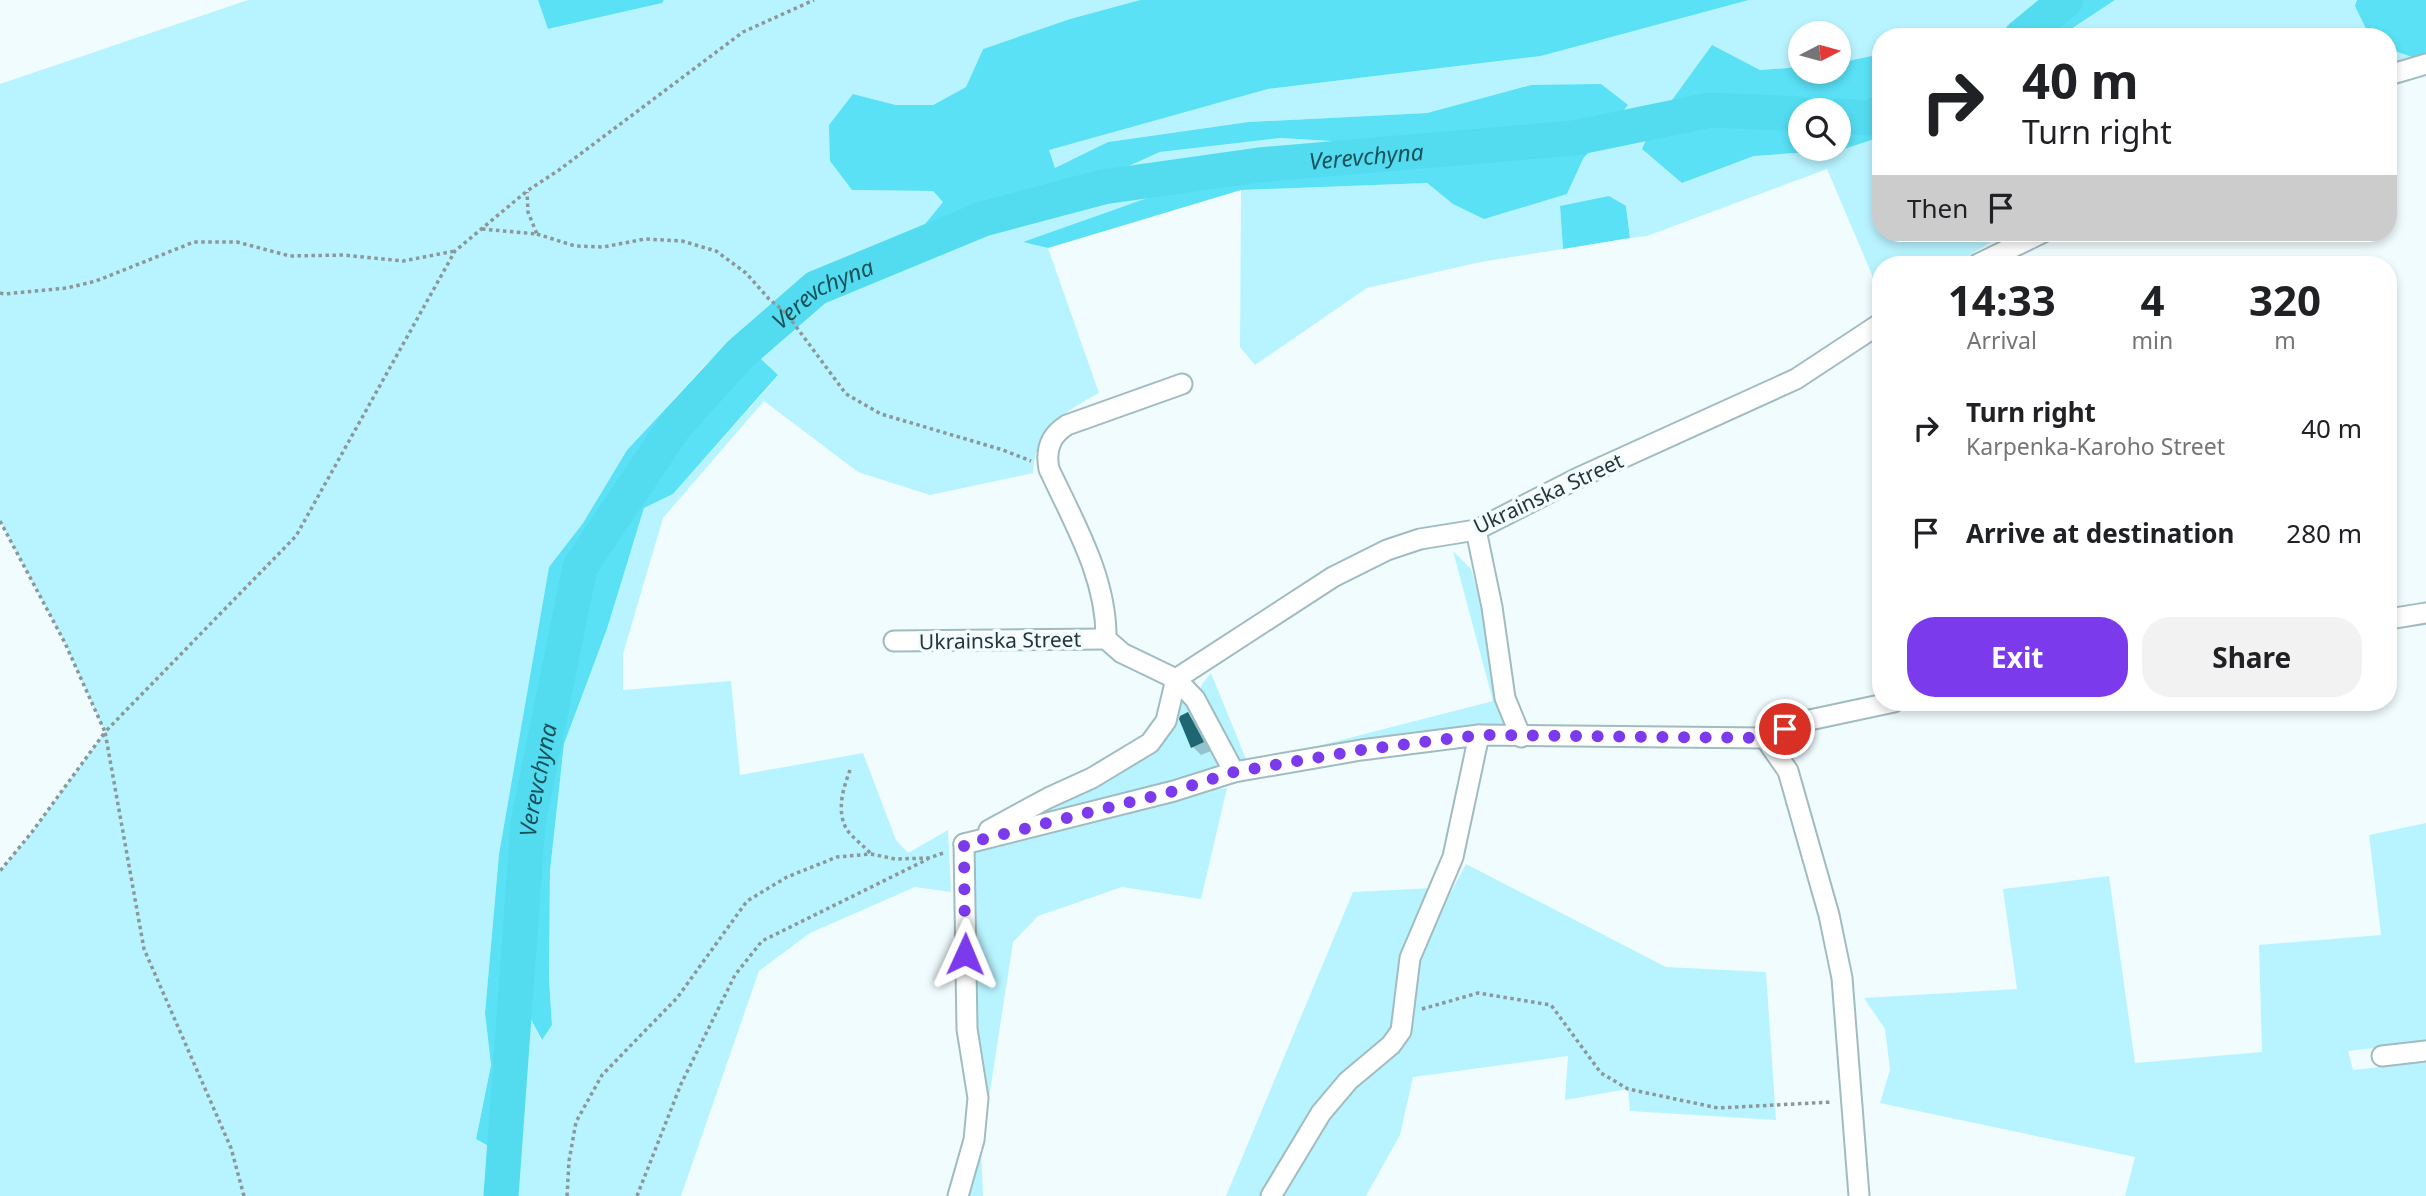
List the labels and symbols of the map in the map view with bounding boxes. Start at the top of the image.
north arrow [1788,21,1852,84]
water label: Verevchyna [1308,135,1425,177]
water label: Verevchyna [764,250,878,336]
street label: Ukrainska Street [1469,446,1628,540]
street label: Ukrainska Street [919,625,1082,655]
pin [1755,699,1815,759]
water label: Verevchyna [511,720,564,838]
position arrow [928,917,1002,991]

